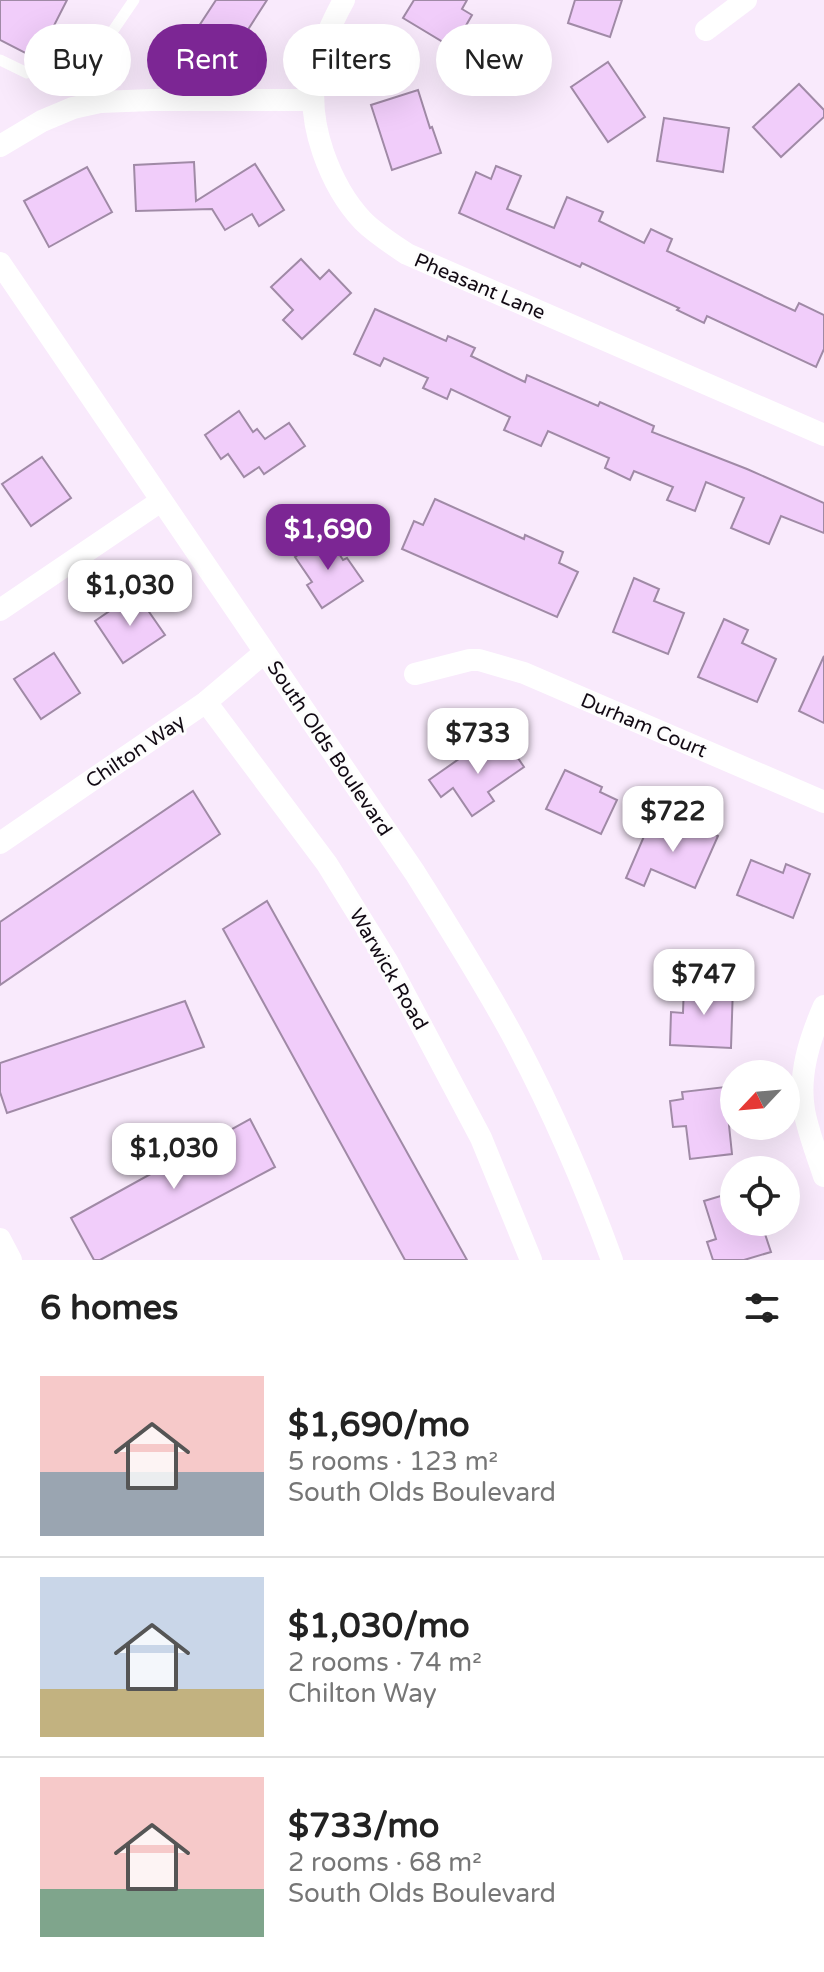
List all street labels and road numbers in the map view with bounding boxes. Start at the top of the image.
street label: Pheasant Lane [411,249,549,325]
street label: South Olds Boulevard [262,656,397,841]
street label: Durham Court [577,689,711,763]
street label: Chilton Way [81,710,190,794]
street label: Warwick Road [344,905,433,1034]

